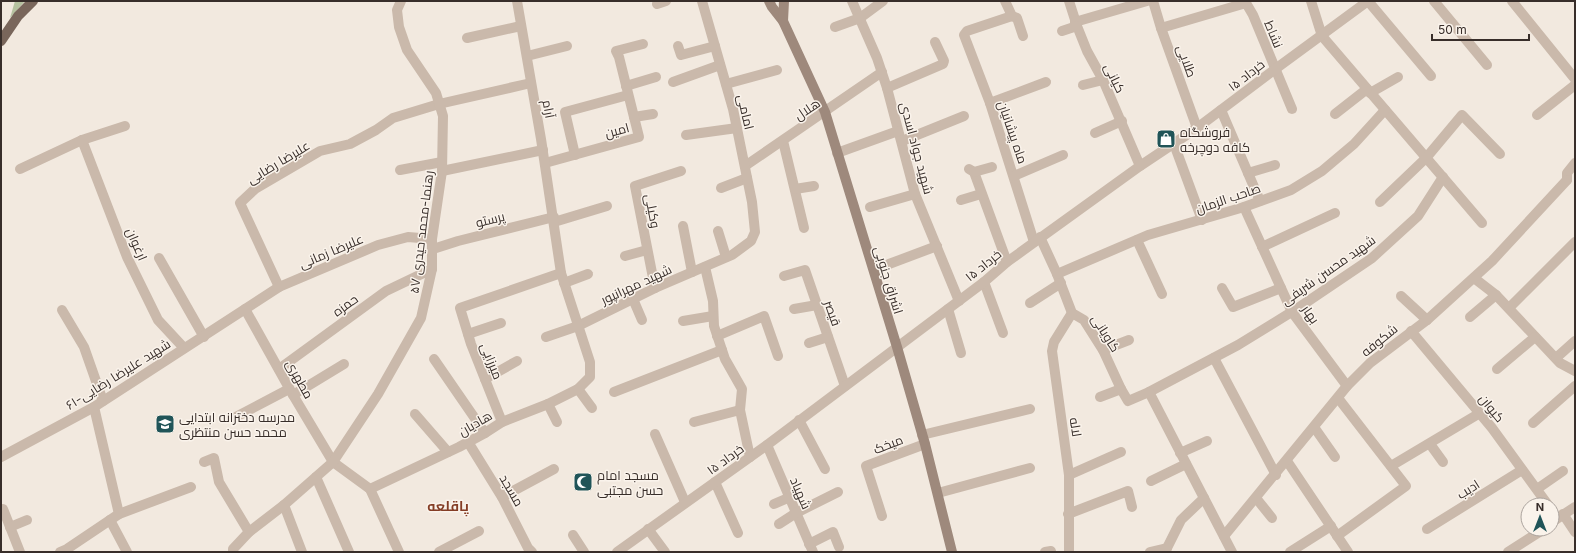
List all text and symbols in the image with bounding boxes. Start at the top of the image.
scale bar [1432,16,1529,42]
street label: نشاط [1261,18,1287,50]
text: 50 m [1438,22,1467,37]
street label: طلایی [1174,43,1200,79]
street label: ۱۵ خرداد [1225,56,1267,94]
street label: کیانی [1101,61,1129,95]
street label: امامی [734,93,758,131]
street label: هلال [791,95,824,124]
street label: آرام [538,98,559,120]
street label: ماه پیشانیان [993,98,1031,166]
street label: شهید جواد اسدی [897,100,937,196]
street label: امین [603,119,631,141]
place label: فروشگاه کافه دوچرخه [1180,124,1250,157]
shop icon: فروشگاه کافه دوچرخه [1155,128,1177,150]
street label: علیرضا رضایی [244,137,312,187]
street label: ۵۷ رهنما-محمد حیدری [406,170,436,294]
street label: صاحب الزمان [1193,179,1263,217]
street label: وکیلی [642,193,664,229]
street label: پرستو [474,208,507,232]
street label: ارغوان [123,225,151,263]
street label: علیرضا زمانی [297,230,365,272]
street label: شهید محسن شریفی [1278,232,1378,308]
street label: اشراق جنوبی [871,244,907,316]
street label: ۱۵ خرداد [962,246,1004,284]
street label: شهید مهرانپور [597,261,674,309]
street label: حمزه [329,290,361,320]
street label: قیصر [821,297,845,328]
street label: بهار [1298,301,1323,326]
street label: کاویانی [1088,311,1124,355]
street label: شکوفه [1358,320,1400,360]
street label: ۶۱-شهید علیرضا رضایی [63,335,173,413]
street label: میرزایی [477,340,507,382]
street label: مطهری [283,357,317,401]
street label: کیوان [1476,391,1508,425]
street label: هادیان [455,407,495,439]
place label: مدرسه دخترانه ابتدایی محمد حسن منتظری [179,409,295,440]
school or university icon: مدرسه دخترانه ابتدایی محمد حسن منتظری [154,413,176,435]
street label: لاله [1067,416,1085,438]
street label: میخک [871,431,905,457]
street label: ۱۵ خرداد [703,440,747,478]
place label: مسجد امام حسن مجتبی [597,467,663,498]
street label: مسجد [496,471,528,509]
mosque icon: مسجد امام حسن مجتبی [572,471,594,493]
street label: شهیاد [787,475,815,511]
street label: ادیب [1454,476,1482,502]
district label: پاقلعه [427,497,469,517]
north arrow [1520,497,1560,537]
text: N [1536,500,1544,514]

